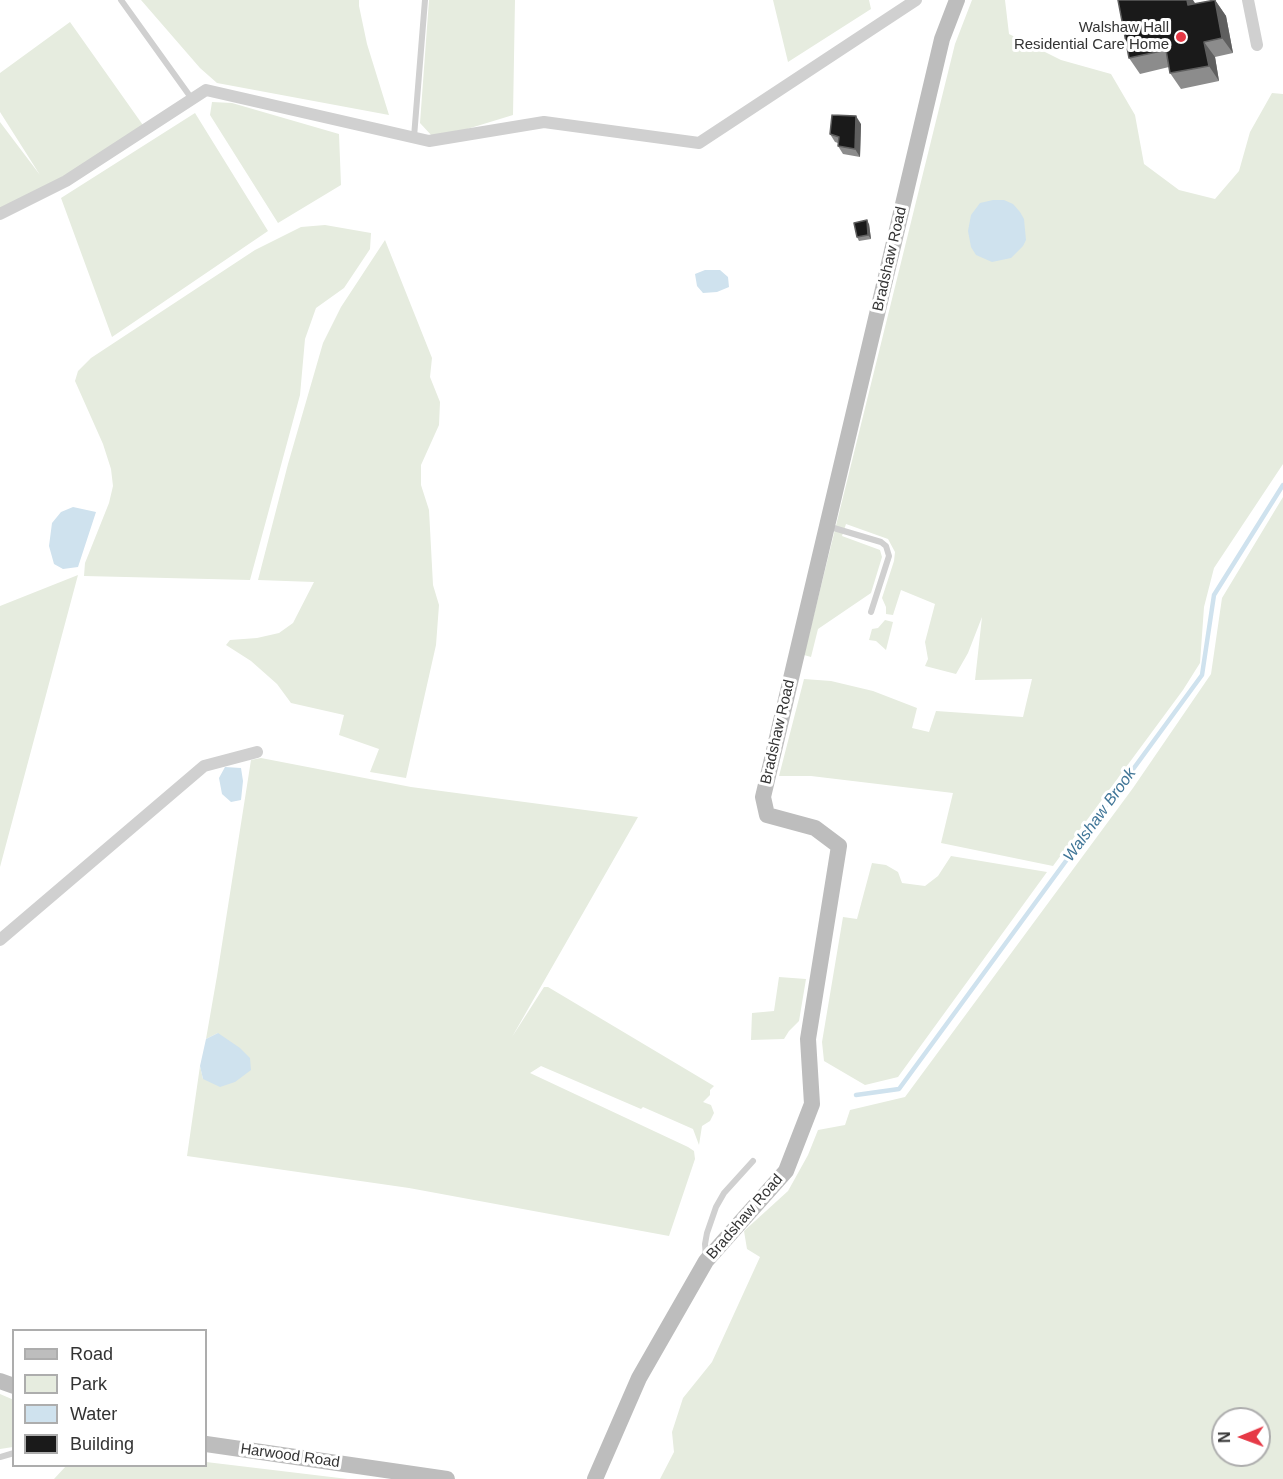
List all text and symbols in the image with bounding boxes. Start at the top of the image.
place label: Walshaw Hall Residential Care Home [1014,19,1169,54]
marker: Walshaw Hall Residential Care Home [1174,30,1188,44]
street label: Bradshaw Road [869,205,911,313]
street label: Bradshaw Road [757,678,799,786]
water label: Walshaw Brook [1060,765,1140,865]
street label: Bradshaw Road [703,1171,787,1263]
legend [12,1329,207,1467]
text: Road [70,1344,113,1364]
text: Park [70,1374,107,1394]
text: Water [70,1404,117,1424]
north arrow [1211,1407,1271,1467]
text: N [1216,1431,1233,1443]
text: Building [70,1434,134,1454]
street label: Harwood Road [239,1440,341,1472]

